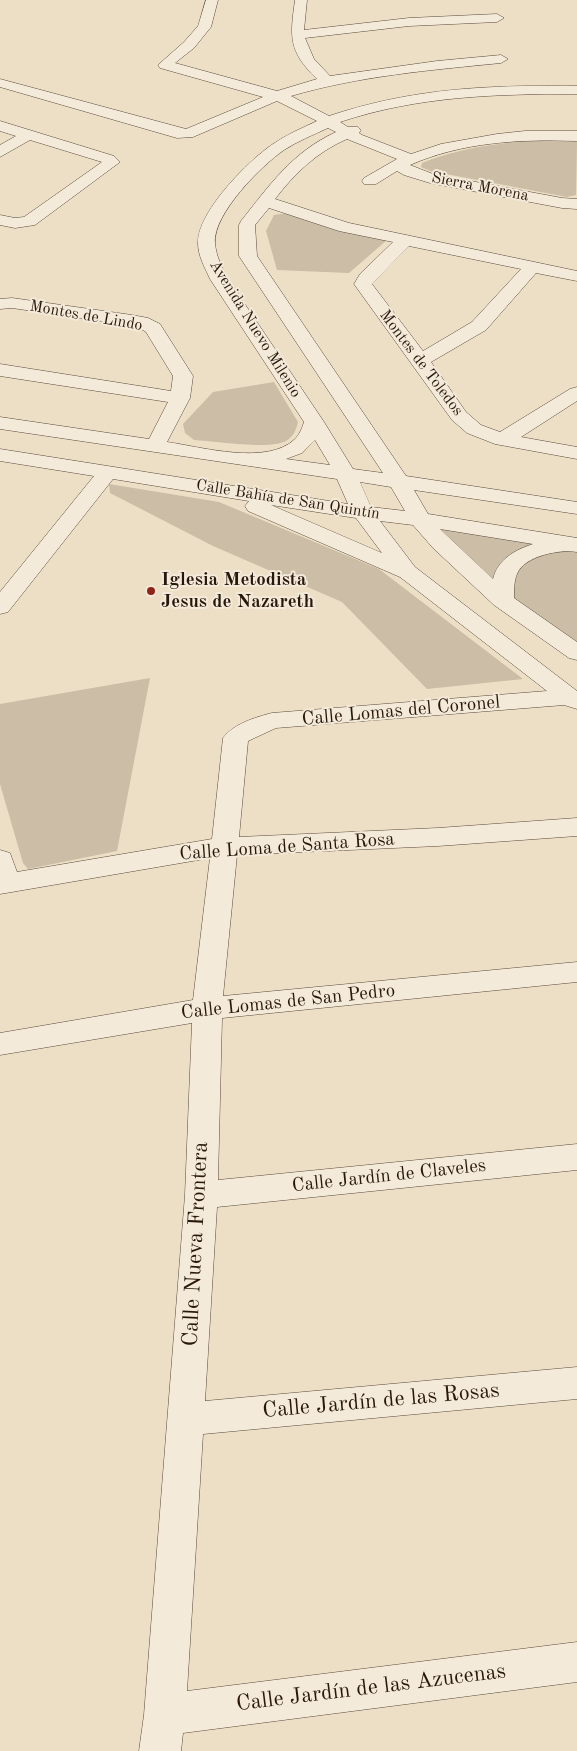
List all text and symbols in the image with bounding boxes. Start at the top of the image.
street label: Sierra Morena [430,168,530,206]
street label: Avenida Nuevo Milenio [205,257,305,401]
street label: Montes de Lindo [28,297,144,335]
street label: Montes de Toledos [375,306,467,420]
street label: Calle Bahía de San Quintín [195,476,381,524]
place label: Iglesia Metodista Jesus de Nazareth [161,569,314,613]
marker: Iglesia Metodista Jesus de Nazareth [145,585,157,597]
street label: Calle Lomas del Coronel [301,691,501,731]
street label: Calle Loma de Santa Rosa [179,828,395,866]
street label: Calle Lomas de San Pedro [180,979,396,1025]
street label: Calle Nueva Frontera [177,1141,215,1347]
street label: Calle Jardín de Claveles [291,1154,487,1198]
street label: Calle Jardín de las Rosas [261,1377,501,1425]
street label: Calle Jardín de las Azucenas [235,1658,507,1718]

